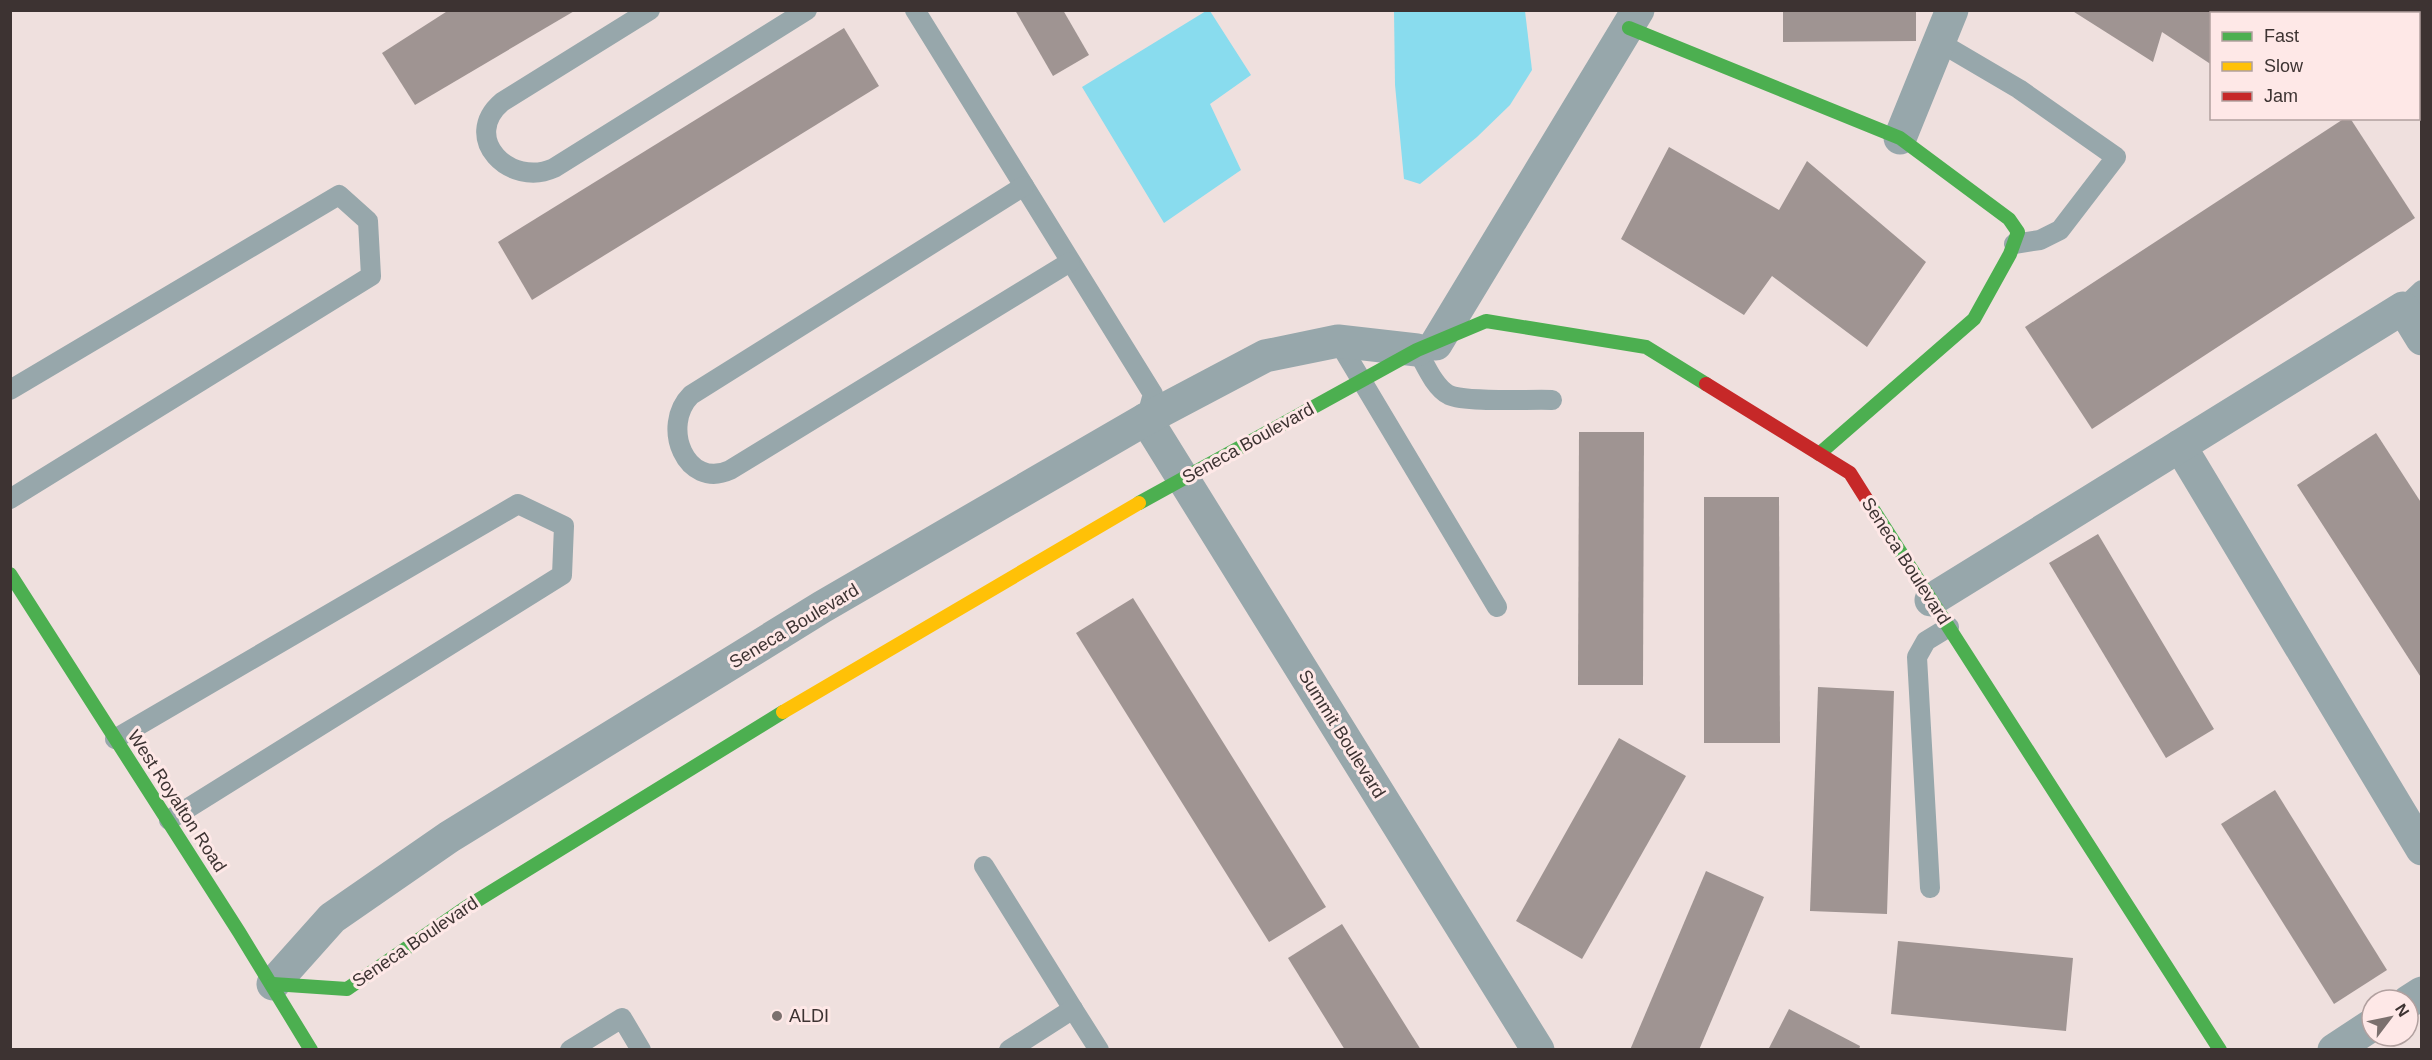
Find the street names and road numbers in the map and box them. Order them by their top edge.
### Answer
street label: Seneca Boulevard [1179,399,1317,487]
street label: Seneca Boulevard [1858,494,1954,628]
street label: Seneca Boulevard [726,580,862,672]
street label: Summit Boulevard [1295,666,1389,802]
street label: West Royalton Road [124,726,230,876]
street label: Seneca Boulevard [348,893,482,991]

